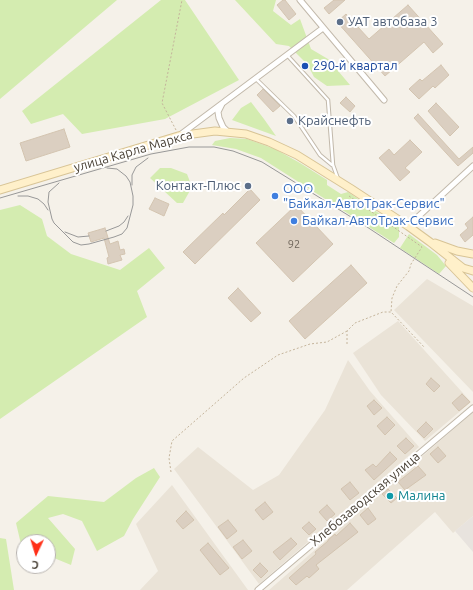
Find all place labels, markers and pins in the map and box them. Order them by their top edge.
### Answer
place label: УАТ автобаза 3 [348,14,437,30]
marker: УАТ автобаза 3 [335,17,345,27]
place label: 290-й квартал [313,58,398,74]
marker: 290-й квартал [300,61,310,71]
place label: Крайснефть [298,113,371,129]
marker: Крайснефть [285,116,295,126]
place label: Контакт-Плюс [156,178,240,194]
marker: Контакт-Плюс [243,181,253,191]
place label: ООО "Байкал-АвтоТрак-Сервис" [283,181,445,212]
marker: ООО "Байкал-АвтоТрак-Сервис" [270,191,280,201]
place label: Байкал-АвтоТрак-Сервис [302,213,453,229]
marker: Байкал-АвтоТрак-Сервис [289,216,299,226]
place label: Малина [398,488,446,504]
marker: Малина [385,491,395,501]

